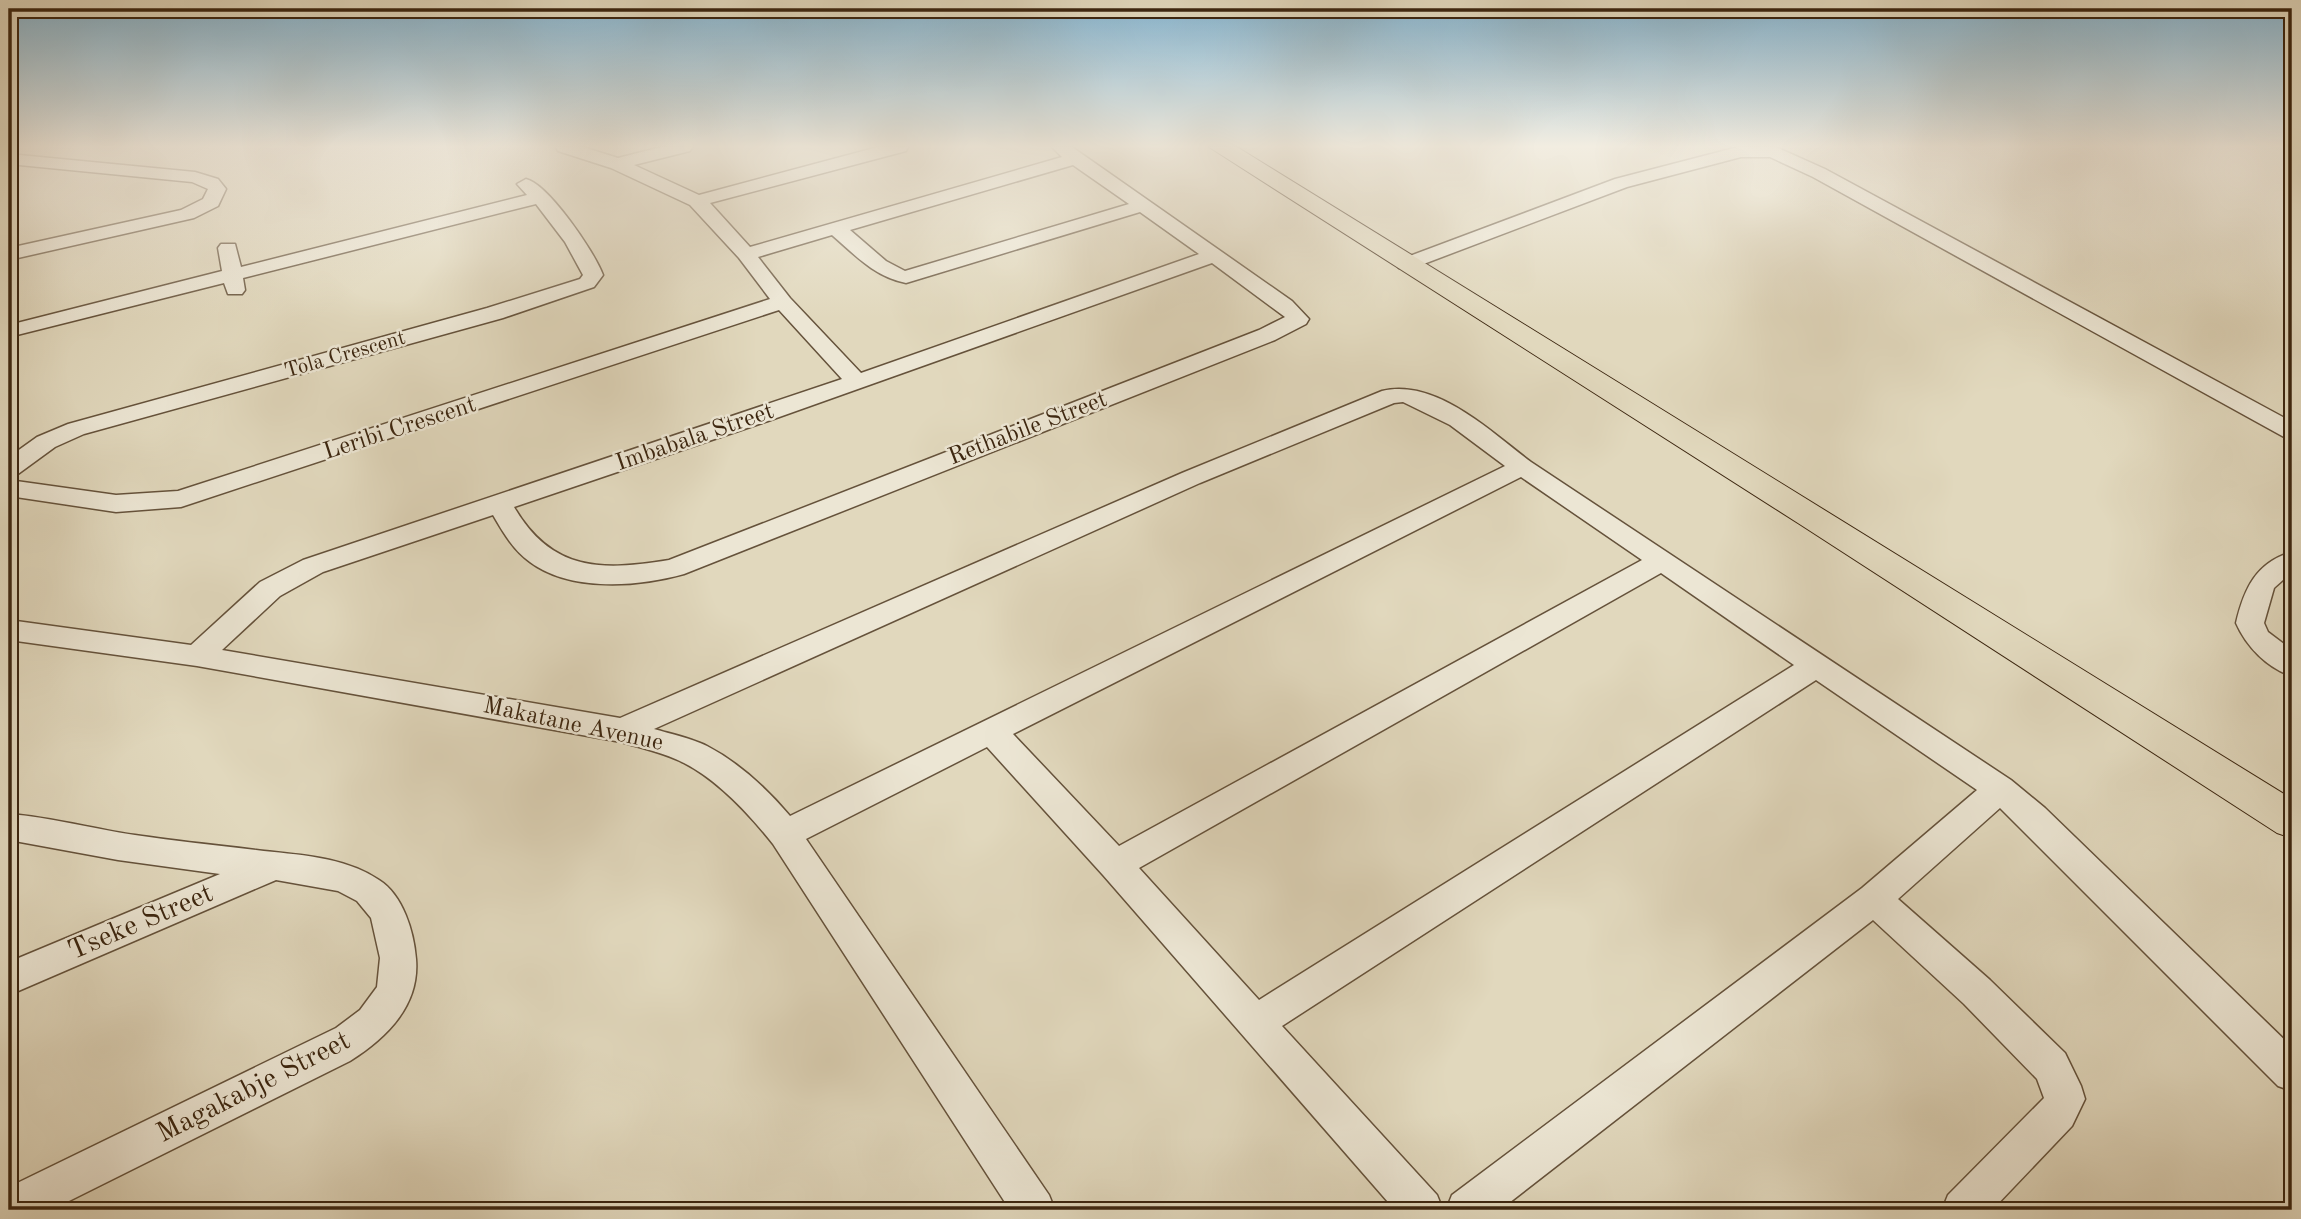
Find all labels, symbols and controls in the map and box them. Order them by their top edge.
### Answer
street label: Tola Crescent [282,328,408,382]
street label: Rethabile Street [945,388,1111,470]
street label: Leribi Crescent [321,393,479,465]
street label: Imbabala Street [613,400,777,476]
street label: Makatane Avenue [481,694,665,756]
street label: Tseke Street [64,880,218,966]
street label: Magakabje Street [153,1027,355,1149]

